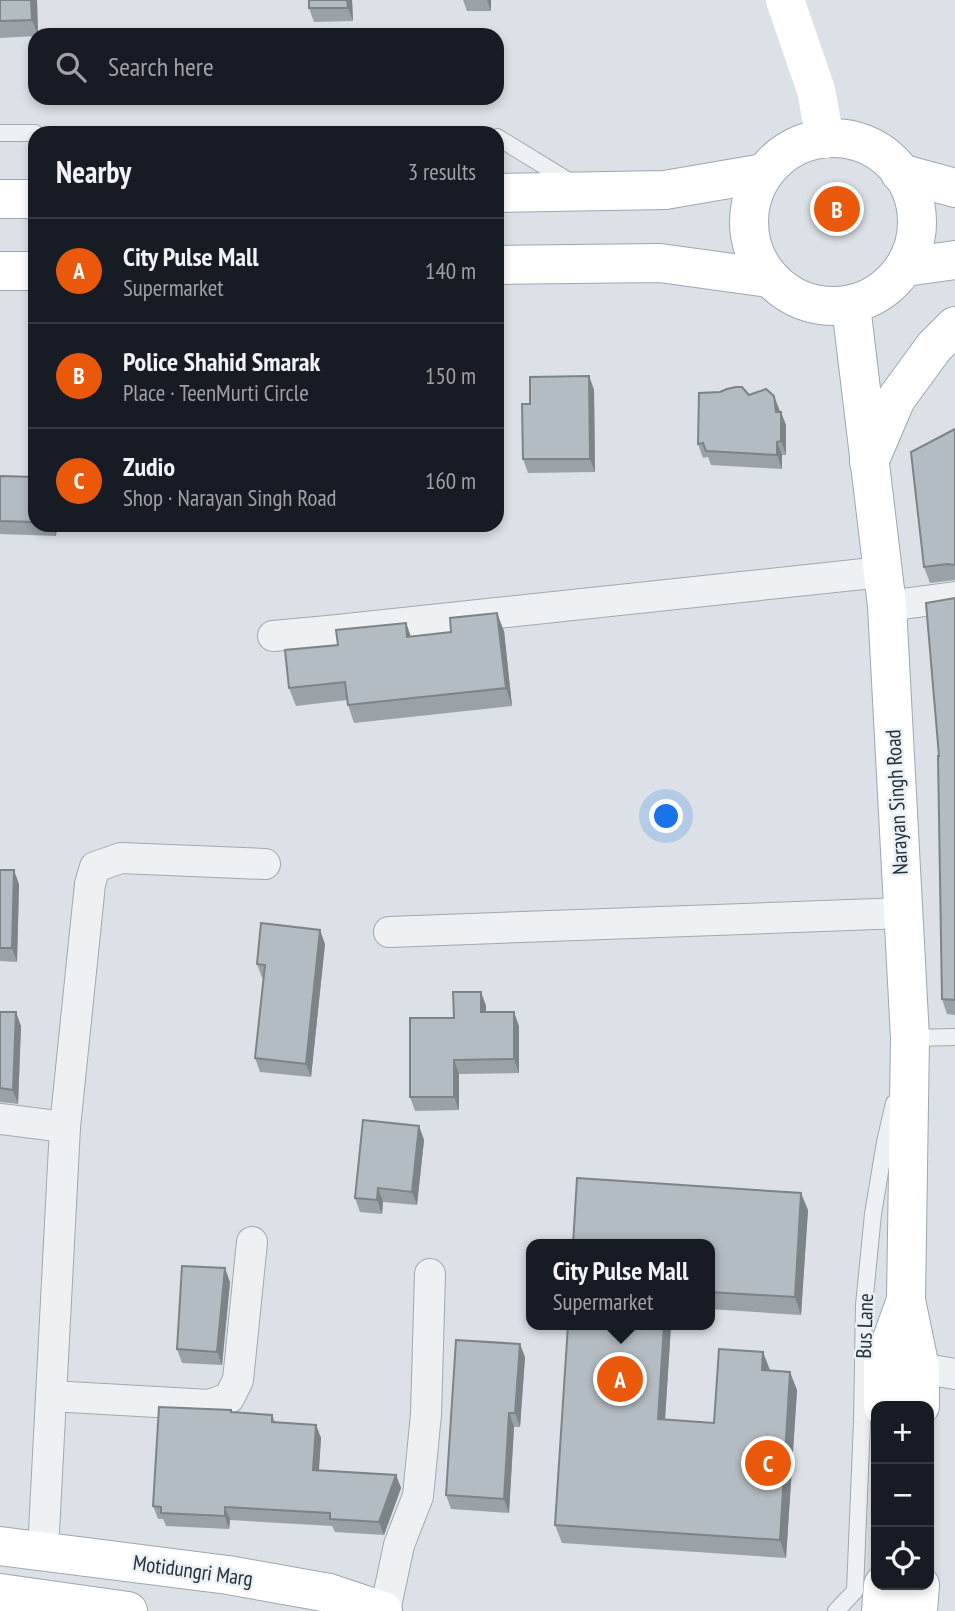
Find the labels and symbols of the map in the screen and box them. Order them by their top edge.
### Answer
pin: B [814,183,860,235]
street label: Narayan Singh Road [879,729,914,875]
your location [649,799,683,833]
street label: Bus Lane [850,1293,879,1359]
pin: A [597,1353,643,1405]
pin: C [745,1437,791,1489]
street label: Motidungri Marg [131,1549,255,1592]

